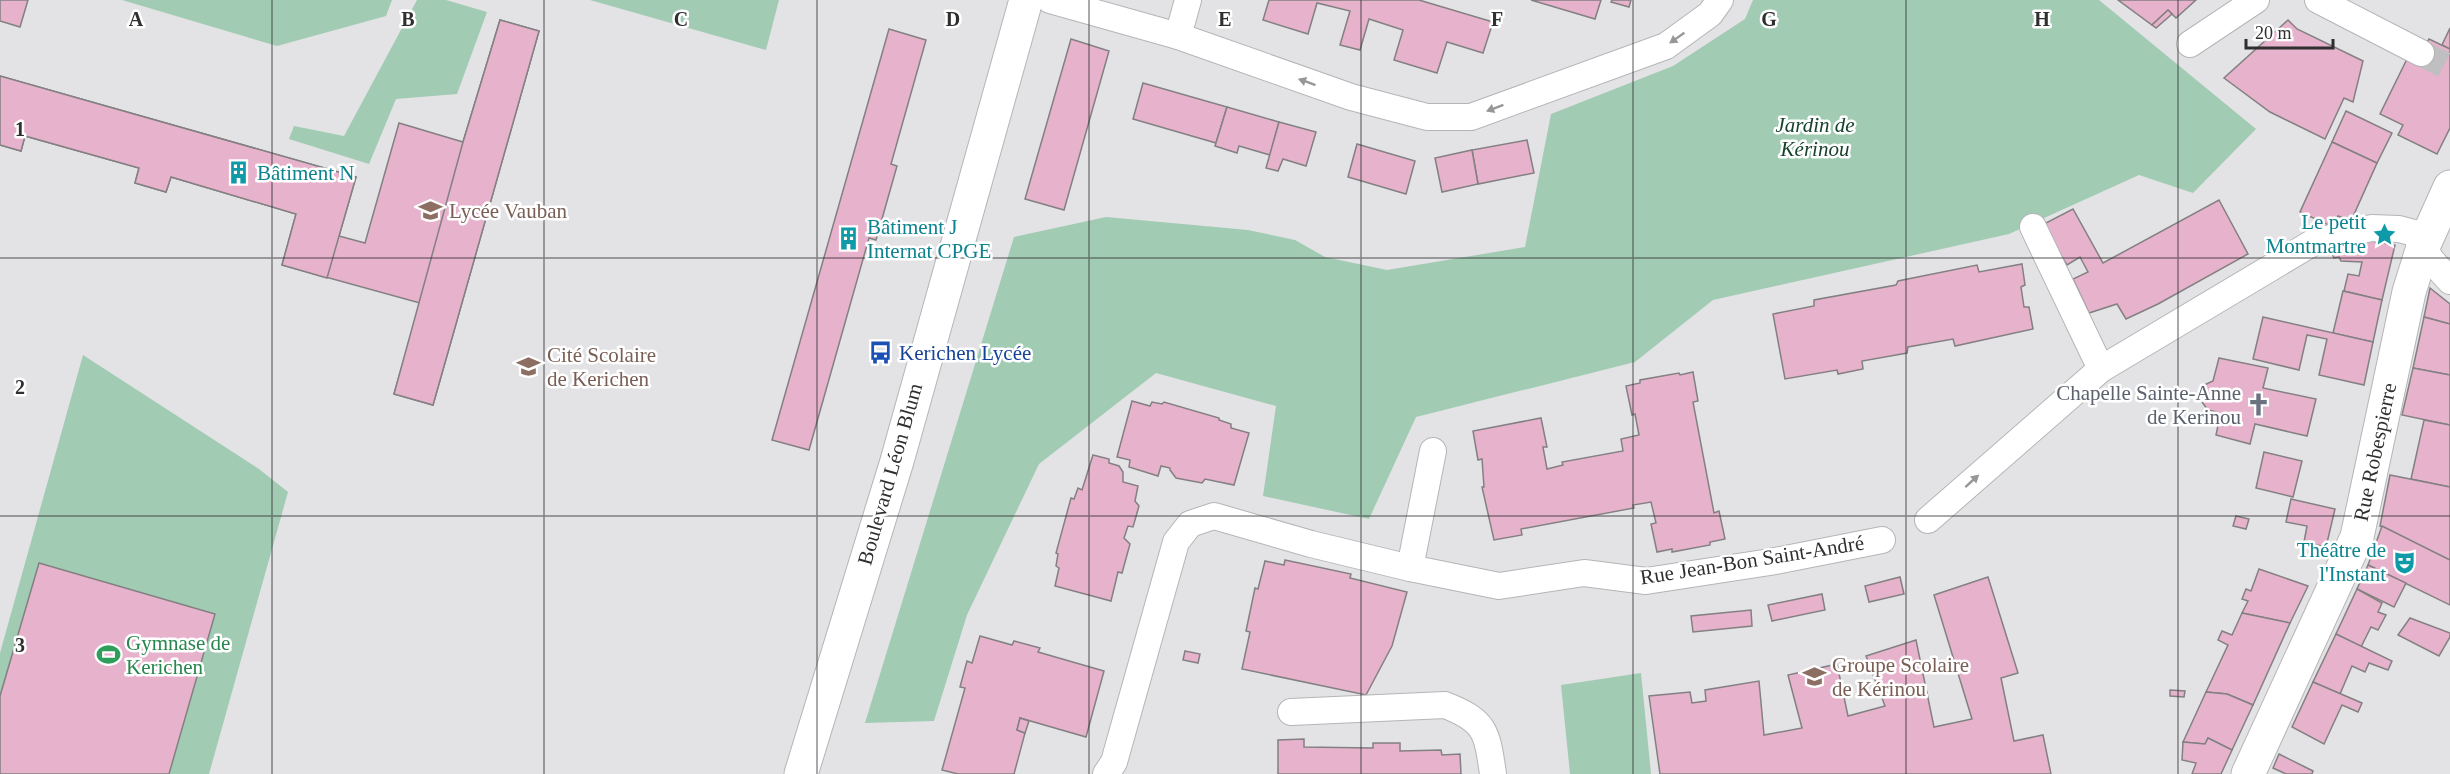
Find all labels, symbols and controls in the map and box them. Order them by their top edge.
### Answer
text: A [129,8,144,30]
text: B [401,8,415,30]
text: C [674,8,688,30]
text: D [946,8,960,30]
text: E [1218,8,1232,30]
text: F [1491,8,1503,30]
text: G [1761,8,1777,30]
text: H [2034,8,2050,30]
scale bar [2246,12,2333,50]
text: 20 m [2255,23,2292,43]
one-way arrow [1669,32,1685,44]
one-way arrow [1298,76,1316,86]
one-way arrow [1486,103,1504,113]
park label: Jardin de Kérinou [1775,113,1855,161]
text: 1 [15,118,25,140]
building icon: Bâtiment N [226,160,252,186]
place label: Bâtiment N [257,161,354,185]
school or university icon: Lycée Vauban [418,198,444,224]
place label: Lycée Vauban [449,199,567,223]
place label: Le petit Montmartre [2266,210,2366,258]
place label: Bâtiment J Internat CPGE [867,215,991,263]
place icon: Le petit Montmartre [2371,221,2397,247]
building icon: Bâtiment J Internat CPGE [836,226,862,252]
bus stop icon: Kerichen Lycée [868,340,894,366]
place label: Kerichen Lycée [899,341,1031,365]
place label: Cité Scolaire de Kerichen [547,343,656,391]
school or university icon: Cité Scolaire de Kerichen [516,354,542,380]
text: 2 [15,376,25,398]
street label: Boulevard Léon Blum [853,380,927,568]
place label: Chapelle Sainte-Anne de Kerinou [2056,381,2241,429]
street label: Rue Robespierre [2349,381,2401,523]
church icon: Chapelle Sainte-Anne de Kerinou [2246,392,2272,418]
one-way arrow [1964,475,1979,488]
street label: Rue Jean-Bon Saint-André [1638,530,1866,590]
place label: Théâtre de l'Instant [2297,538,2386,586]
theatre icon: Théâtre de l'Instant [2391,549,2417,575]
place label: Gymnase de Kerichen [126,631,230,679]
text: 3 [15,634,25,656]
sports icon: Gymnase de Kerichen [95,642,121,668]
place label: Groupe Scolaire de Kérinou [1832,653,1969,701]
school or university icon: Groupe Scolaire de Kérinou [1801,664,1827,690]

